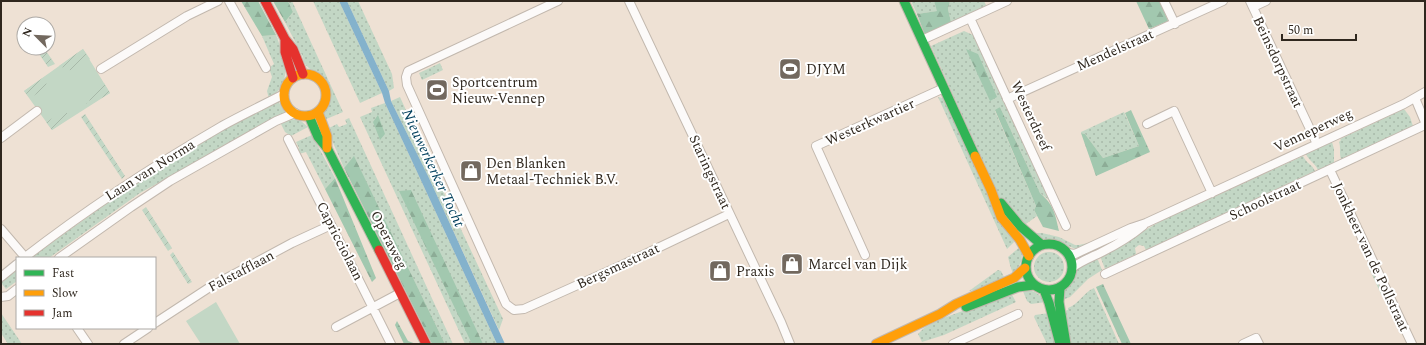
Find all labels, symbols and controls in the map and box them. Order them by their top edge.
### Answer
street label: Beinsdorpstraat [1248,13,1308,111]
north arrow [16,16,56,56]
scale bar [1282,16,1356,42]
text: 50 m [1288,21,1313,40]
street label: Mendelstraat [1073,24,1157,76]
text: N [18,25,37,40]
sports icon: DJYM [777,56,803,82]
place label: DJYM [806,59,846,80]
place label: Sportcentrum Nieuw-Vennep [452,72,545,109]
sports icon: Sportcentrum Nieuw-Vennep [424,77,450,103]
street label: Westerdreef [1006,78,1057,156]
street label: Westerkwartier [822,93,918,151]
street label: Venneperweg [1270,103,1356,157]
water label: Nieuwerkerker Tocht [396,105,471,231]
street label: Staringstraat [684,131,736,213]
street label: Laan van Norma [101,134,199,206]
place label: Den Blanken Metaal-Techniek B.V. [486,153,618,190]
shop icon: Den Blanken Metaal-Techniek B.V. [458,158,484,184]
street label: Schoolstraat [1226,174,1304,226]
street label: Jonkheer van de Pollstraat [1327,179,1415,335]
street label: Capricciolaan [311,198,369,284]
street label: Operaweg [365,207,413,273]
street label: Bergsmastraat [573,238,663,294]
street label: Falstafflaan [204,245,278,297]
shop icon: Marcel van Dijk [779,251,805,277]
place label: Marcel van Dijk [808,254,908,275]
legend [16,257,156,329]
shop icon: Praxis [707,258,733,284]
place label: Praxis [736,261,775,282]
text: Fast [52,264,74,283]
text: Slow [52,284,78,303]
text: Jam [52,304,73,323]

